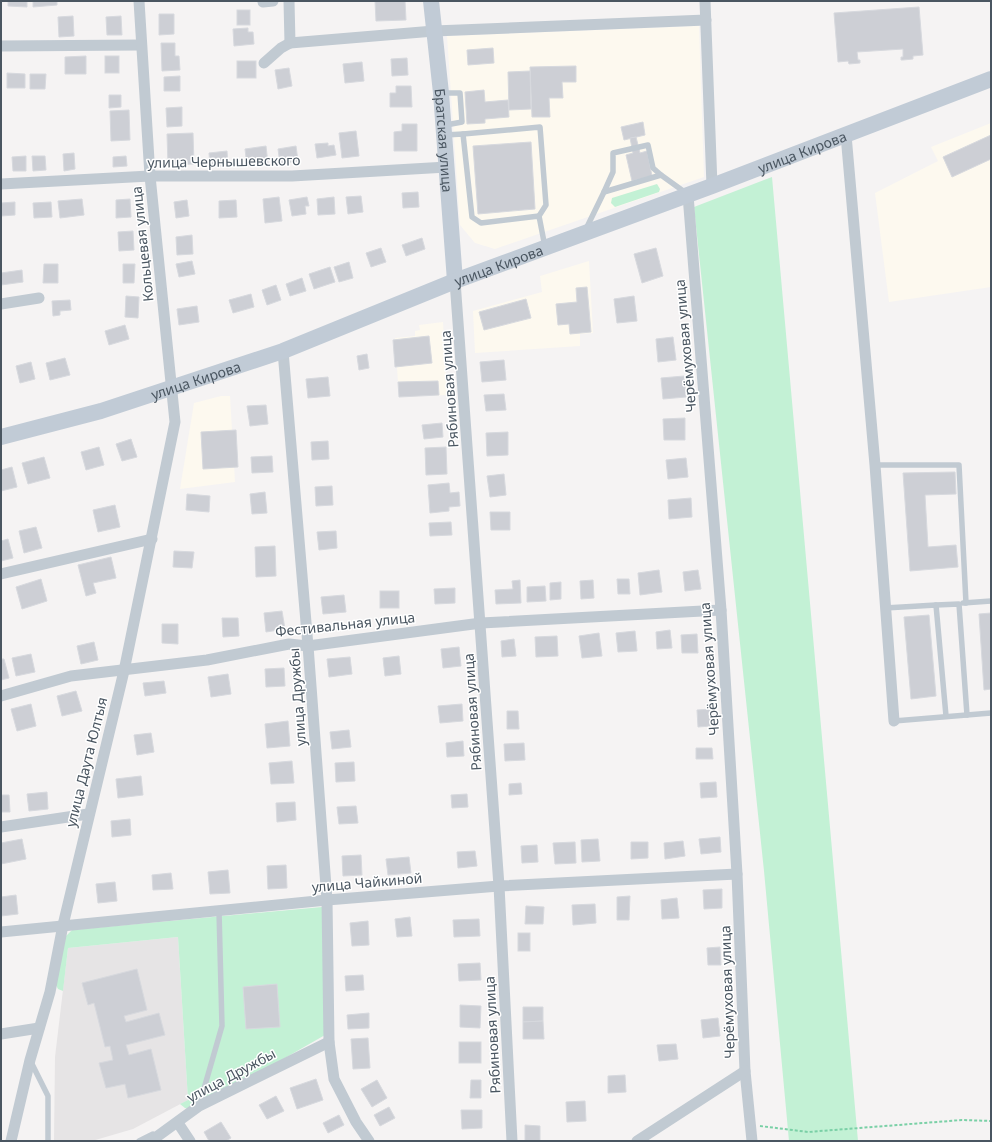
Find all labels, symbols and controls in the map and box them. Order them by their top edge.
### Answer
street label: Братская улица [431,87,458,193]
street label: улица Кирова [755,126,849,177]
street label: улица Чернышевского [147,150,301,172]
street label: Кольцевая улица [126,185,158,303]
street label: улица Кирова [451,240,546,290]
street label: Черёмуховая улица [670,279,700,413]
street label: Рябиновая улица [435,330,463,448]
street label: улица Кирова [148,356,243,403]
street label: Черёмуховая улица [695,602,723,736]
street label: Фестивальная улица [274,607,416,641]
street label: улица Дружбы [284,647,310,747]
street label: Рябиновая улица [458,653,486,771]
street label: улица Даута Юлтыя [61,695,111,829]
street label: улица Чайкиной [311,868,423,896]
street label: Черёмуховая улица [715,925,739,1059]
street label: Рябиновая улица [479,976,505,1094]
street label: улица Дружбы [183,1044,279,1106]

